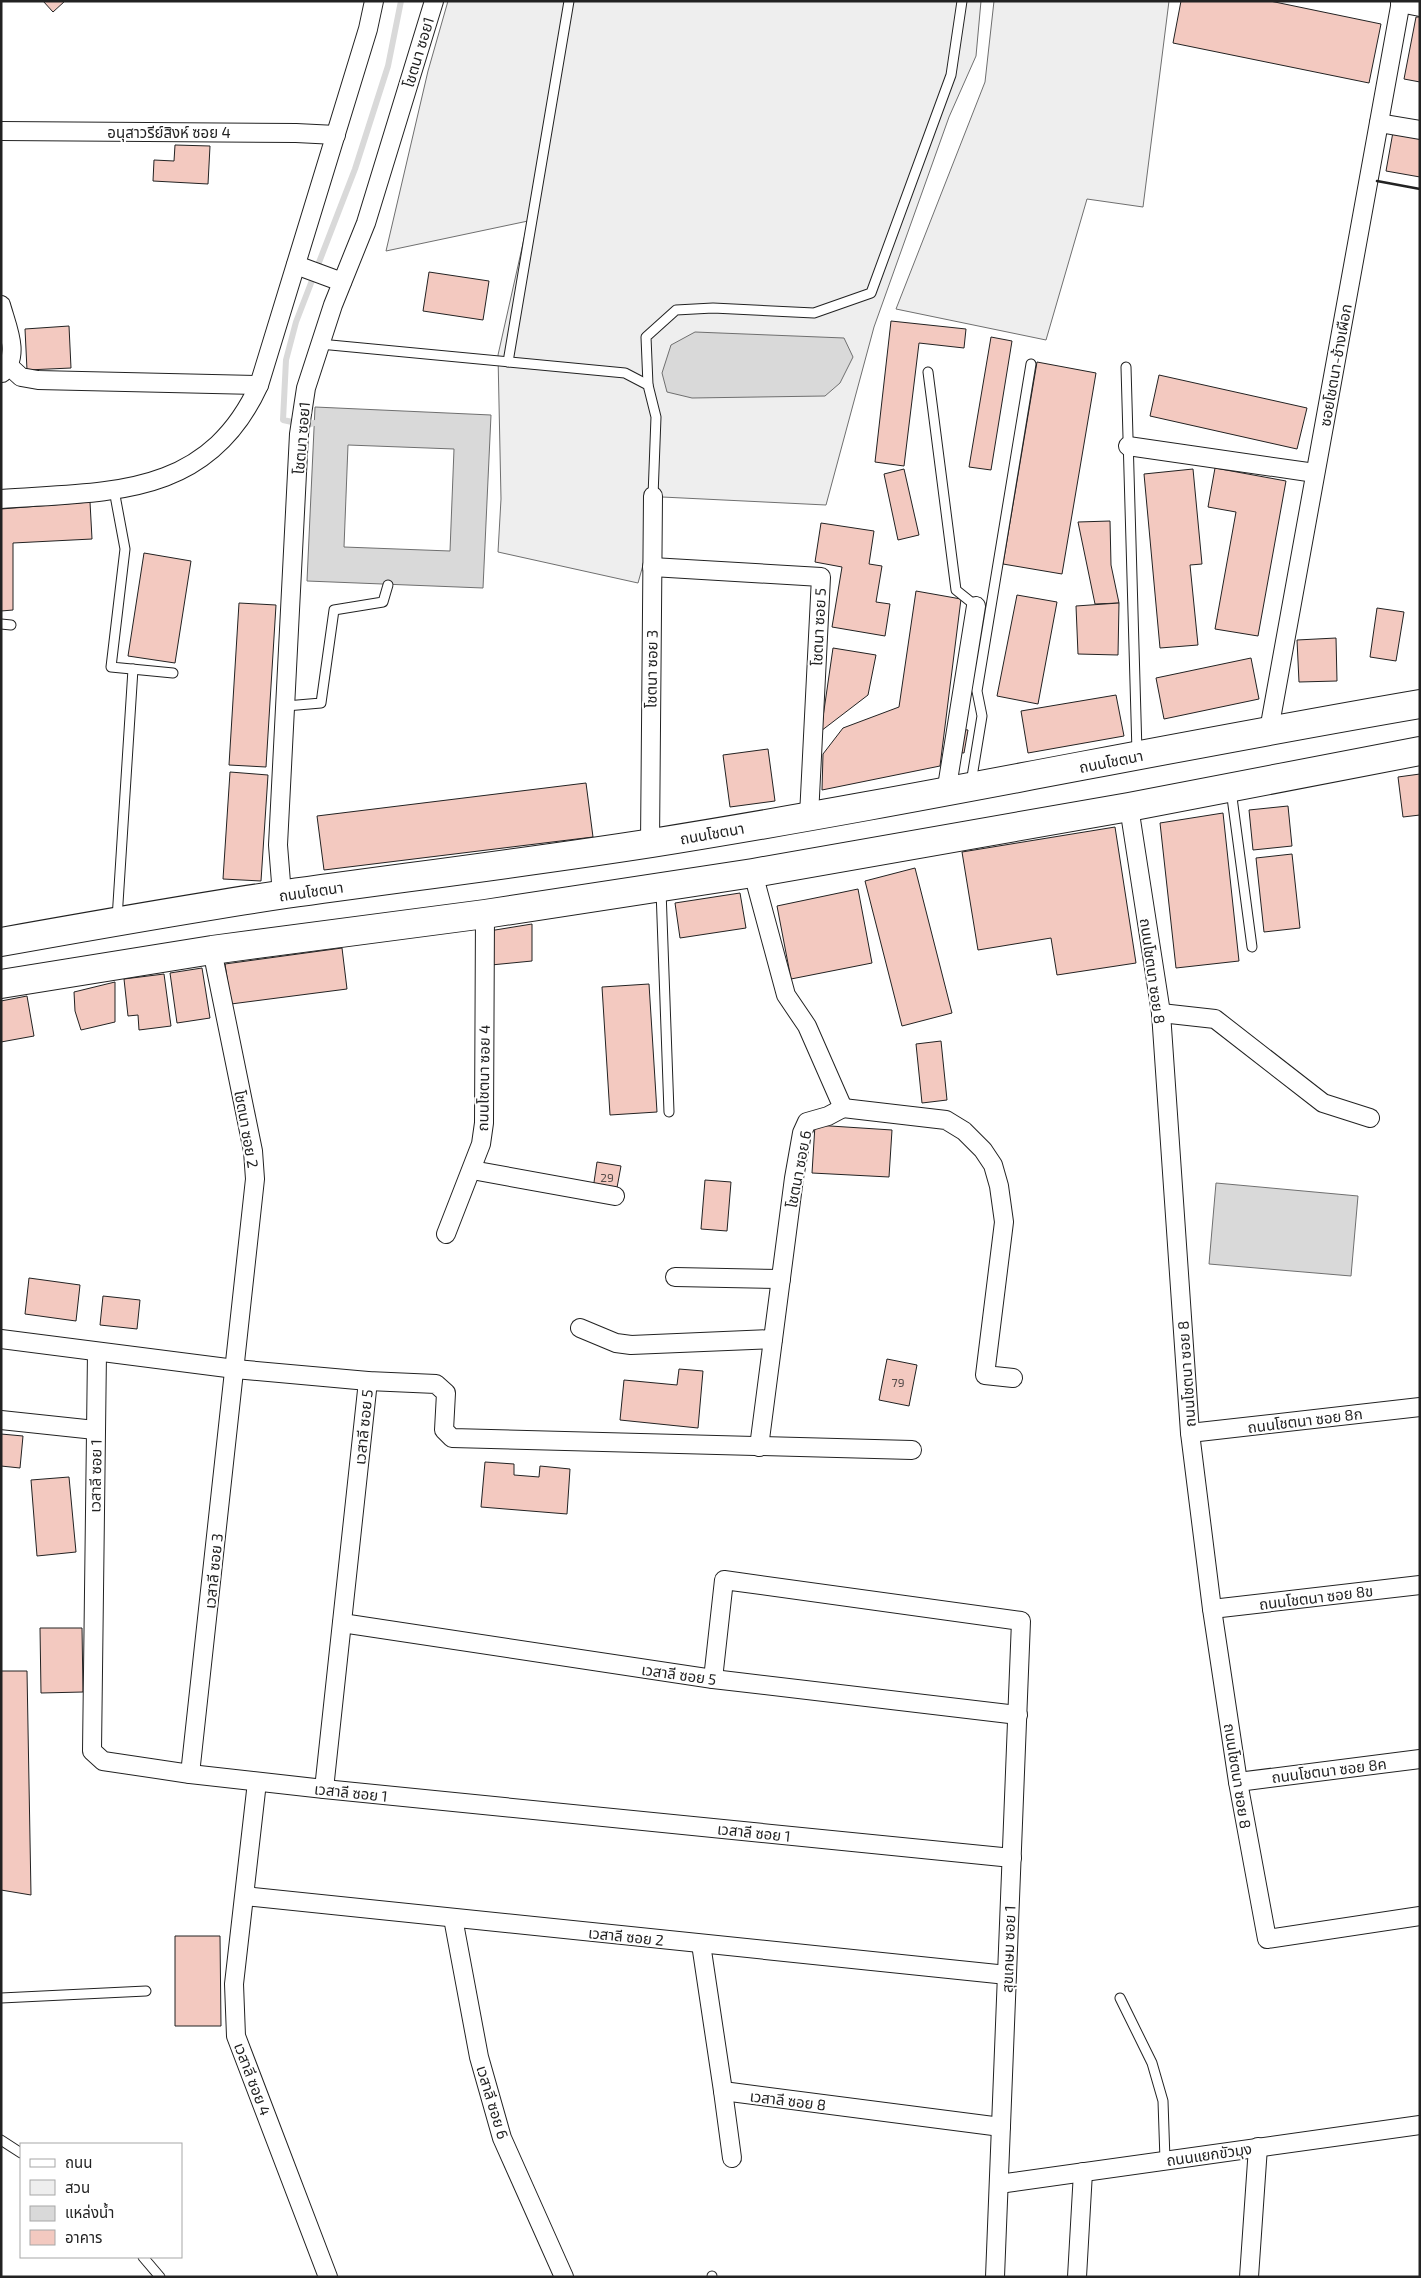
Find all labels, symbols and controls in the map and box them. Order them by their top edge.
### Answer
street label: โชตนา ซอย1 [399,15,437,89]
street label: อนุสาวรีย์สิงห์ ซอย 4 [107,123,231,142]
street label: ซอยโชตนา-ช้างเผือก [1315,302,1355,428]
street label: โชตนา ซอย1 [289,401,313,475]
street label: โชตนา ซอย 5 [807,588,829,666]
street label: โชตนา ซอย 3 [641,630,661,708]
street label: ถนนโชตนา [1077,746,1145,776]
street label: ถนนโชตนา [678,818,746,848]
street label: ถนนโชตนา [278,878,344,904]
street label: ถนนโชตนา ซอย 8 [1137,917,1169,1025]
street label: ถนนโชตนา ซอย 4 [473,1024,493,1132]
street label: โชตนา ซอย 2 [231,1089,263,1169]
street label: โชตนา ซอย 6 [782,1129,814,1209]
house number: 29 [600,1170,614,1184]
street label: ถนนโชตนา ซอย 8 [1173,1320,1199,1428]
house number: 79 [891,1375,905,1389]
street label: เวสาลี ซอย 5 [350,1389,376,1465]
street label: ถนนโชตนา ซอย 8ก [1247,1404,1363,1436]
street label: เวสาลี ซอย 1 [85,1439,105,1513]
street label: เวสาลี ซอย 3 [200,1532,226,1610]
street label: ถนนโชตนา ซอย 8ข [1258,1581,1374,1613]
street label: เวสาลี ซอย 5 [640,1660,718,1688]
street label: ถนนโชตนา ซอย 8 [1221,1722,1255,1830]
street label: ถนนโชตนา ซอย 8ค [1270,1754,1388,1786]
street label: เวสาลี ซอย 1 [314,1779,388,1805]
street label: เวสาลี ซอย 1 [717,1819,791,1845]
street label: สุขเกษม ซอย 1 [997,1905,1020,1993]
street label: เวสาลี ซอย 2 [587,1923,665,1949]
street label: เวสาลี ซอย 4 [231,2040,275,2118]
street label: เวสาลี ซอย 6 [473,2063,513,2141]
street label: เวสาลี ซอย 8 [749,2086,827,2114]
street label: ถนนแยกขัวมุง [1165,2139,1253,2170]
legend [20,2143,182,2258]
text: ถนน [65,2153,92,2171]
text: สวน [65,2178,90,2196]
text: แหล่งน้ำ [65,2202,114,2221]
text: อาคาร [65,2228,102,2246]

